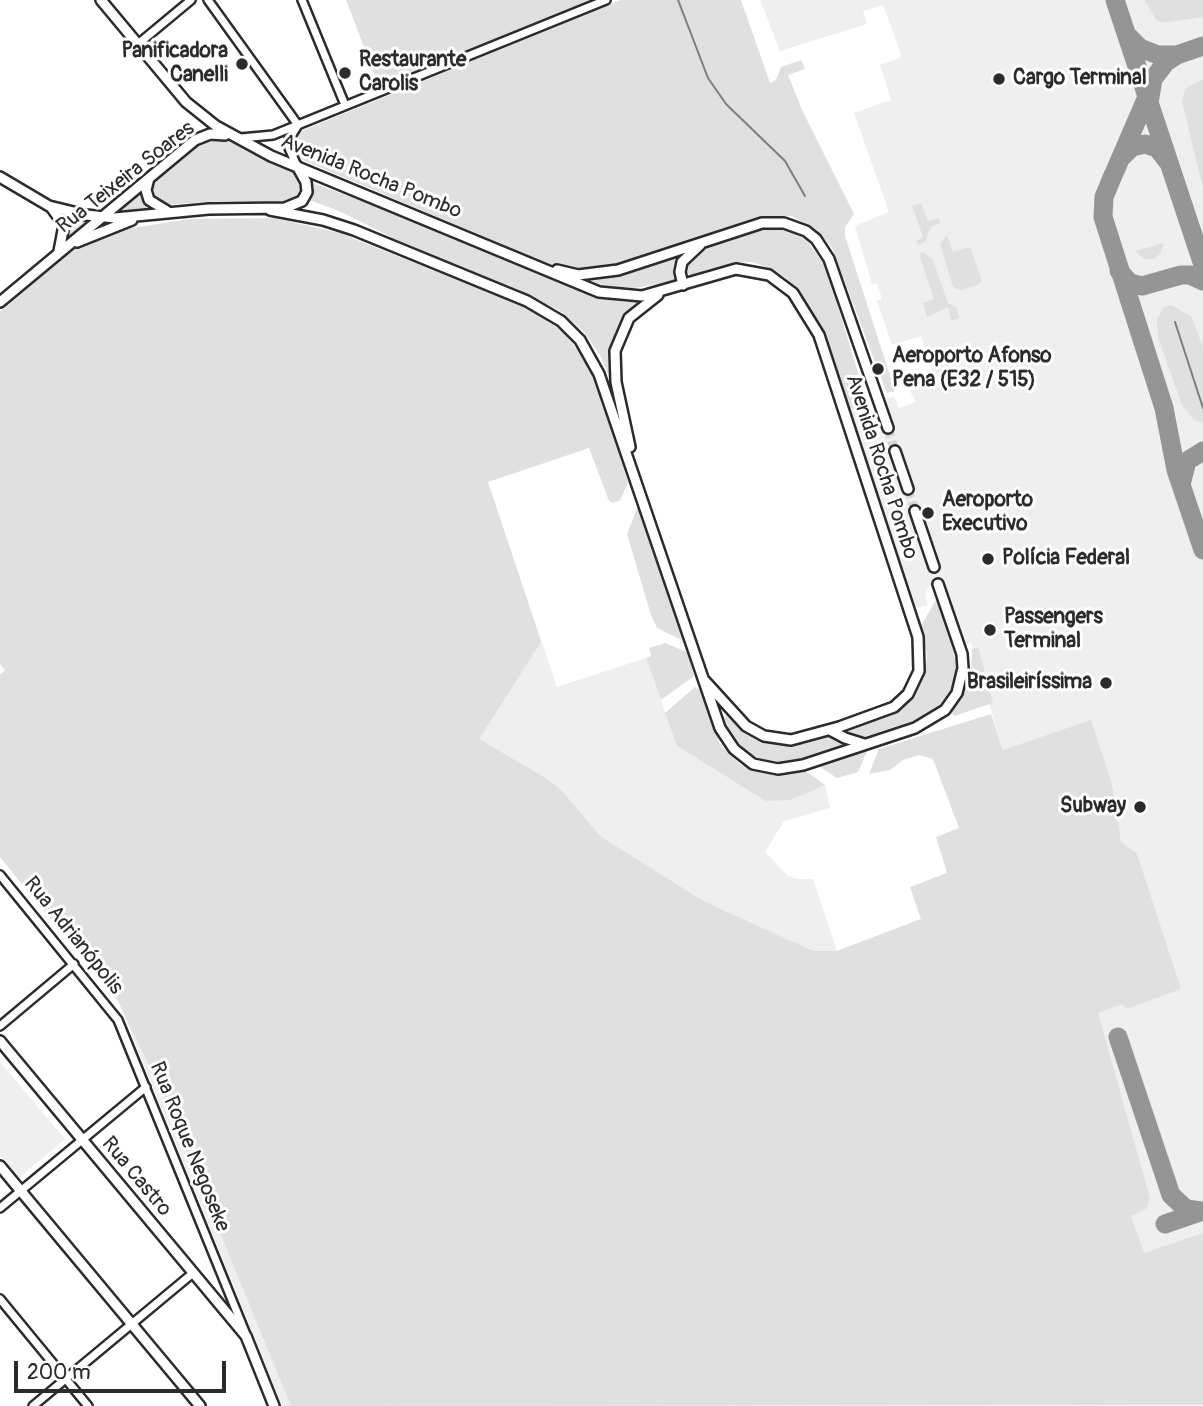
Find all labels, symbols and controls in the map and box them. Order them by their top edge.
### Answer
place label: Panificadora Canelli [121,39,228,89]
place label: Restaurante Carolis [359,48,466,98]
marker: Panificadora Canelli [234,56,250,72]
marker: Restaurante Carolis [337,65,353,81]
place label: Cargo Terminal [1013,66,1147,92]
marker: Cargo Terminal [991,71,1007,87]
street label: Rua Teixeira Soares [52,116,200,240]
street label: Avenida Rocha Pombo [277,129,465,225]
place label: Aeroporto Afonso Pena (E32 / 515) [892,344,1052,394]
marker: Aeroporto Afonso Pena (E32 / 515) [870,361,886,377]
street label: Avenida Rocha Pombo [839,371,923,563]
place label: Aeroporto Executivo [942,488,1033,538]
marker: Aeroporto Executivo [920,505,936,521]
place label: Polícia Federal [1002,546,1130,572]
marker: Polícia Federal [980,551,996,567]
place label: Passengers Terminal [1004,605,1103,655]
marker: Passengers Terminal [982,622,998,638]
place label: Brasileiríssima [967,670,1092,696]
marker: Brasileiríssima [1098,675,1114,691]
place label: Subway [1060,794,1126,820]
marker: Subway [1132,799,1148,815]
street label: Rua Adrianópolis [18,872,128,1000]
street label: Rua Roque Negoseke [143,1058,235,1236]
street label: Rua Castro [96,1132,176,1222]
scale bar [18,1346,229,1390]
text: 200 m [27,1359,91,1386]

